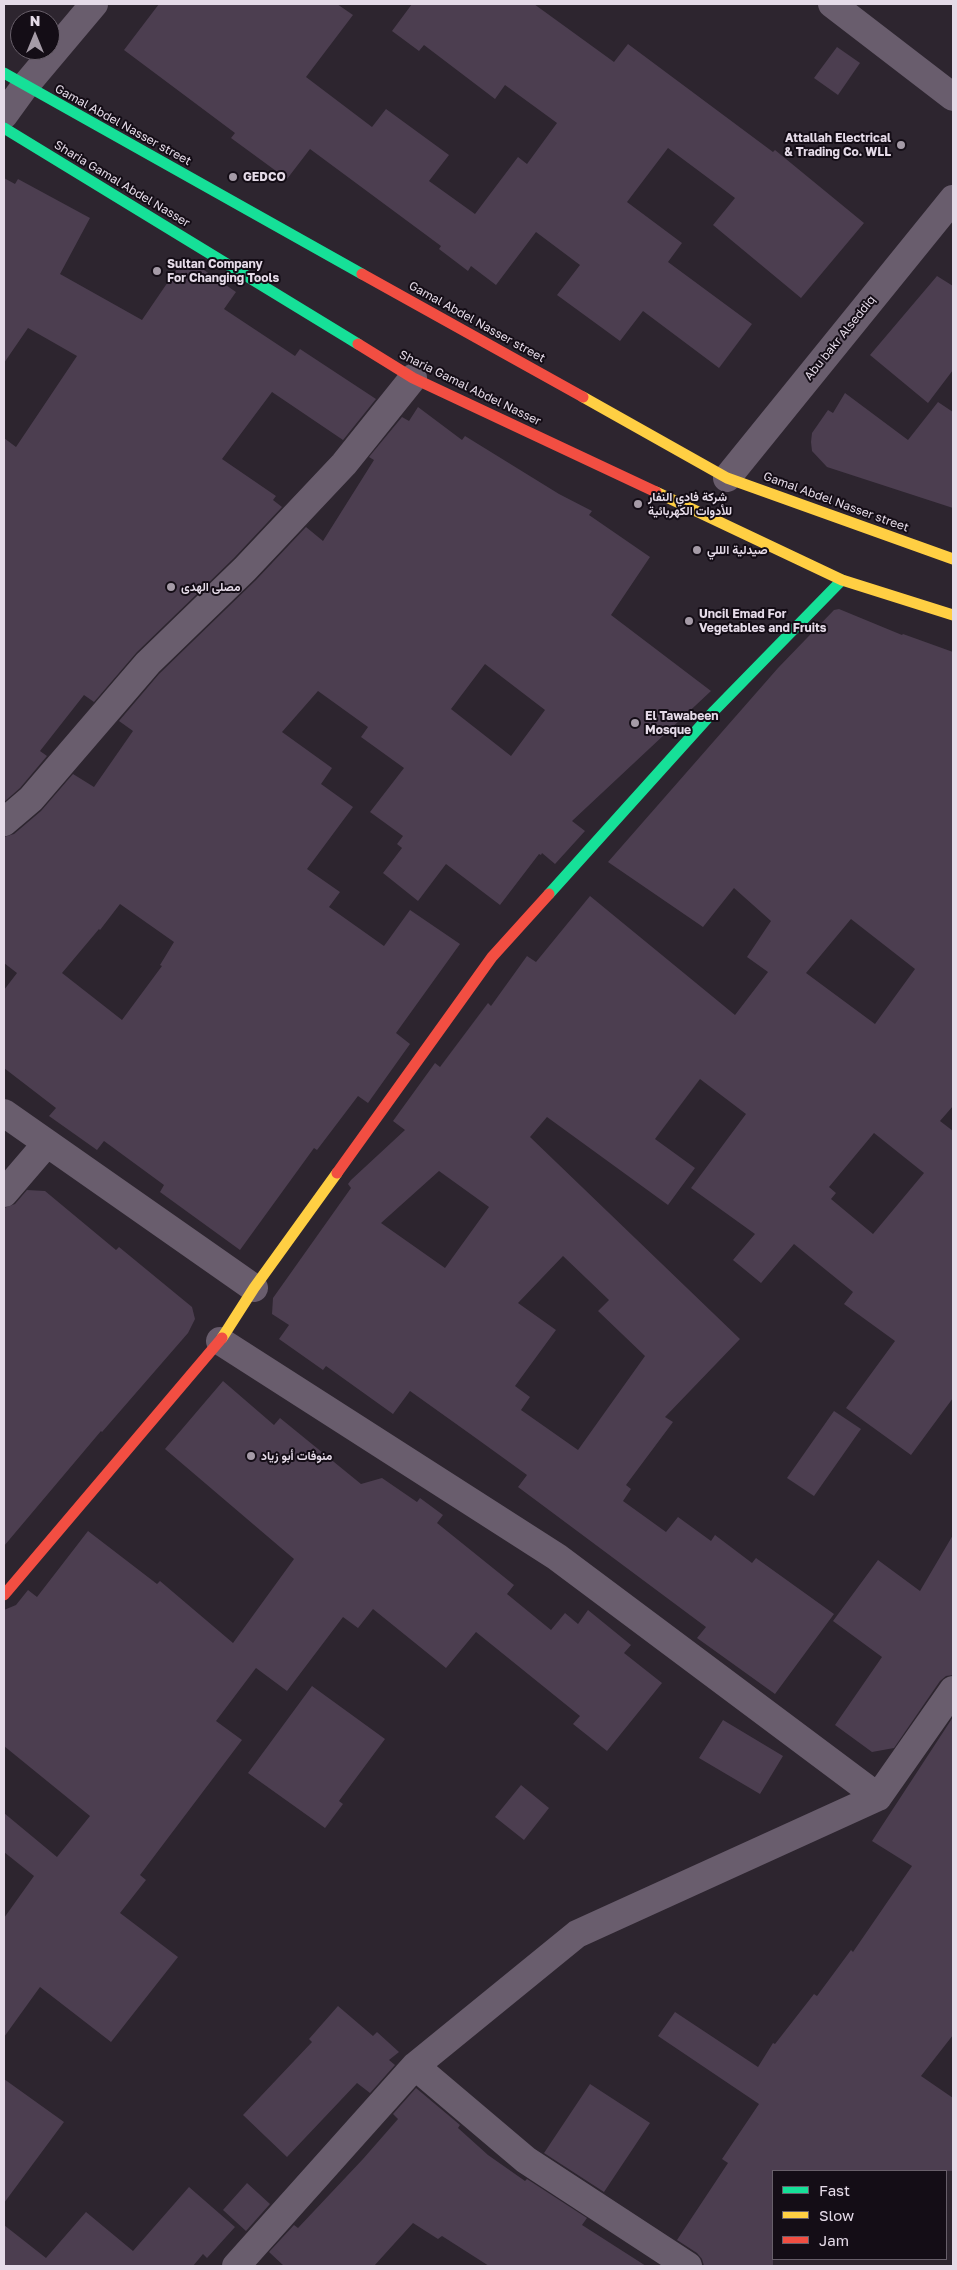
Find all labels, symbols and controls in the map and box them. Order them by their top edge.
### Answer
north arrow [10,10,60,60]
text: N [30,12,40,29]
street label: Gamal Abdel Nasser street [52,81,194,169]
place label: Attallah Electrical & Trading Co. WLL [784,131,891,159]
street label: Sharia Gamal Abdel Nasser [51,138,193,230]
marker: Attallah Electrical & Trading Co. WLL [895,139,907,151]
place label: GEDCO [243,170,286,184]
marker: GEDCO [227,171,239,183]
place label: Sultan Company For Changing Tools [167,257,279,285]
marker: Sultan Company For Changing Tools [151,265,163,277]
street label: Gamal Abdel Nasser street [406,278,548,366]
street label: Abu bakr Alseddiq [801,293,879,383]
street label: Sharia Gamal Abdel Nasser [397,347,543,429]
street label: Gamal Abdel Nasser street [761,469,911,535]
place label: شركة فادي النفار للأدوات الكهربائية [648,490,732,518]
marker: شركة فادي النفار للأدوات الكهربائية [632,498,644,510]
place label: صيدلية الللي [707,543,768,557]
marker: صيدلية الللي [691,544,703,556]
place label: مصلى الهدى [181,580,240,594]
marker: مصلى الهدى [165,581,177,593]
place label: Uncil Emad For Vegetables and Fruits [699,607,827,635]
marker: Uncil Emad For Vegetables and Fruits [683,615,695,627]
place label: El Tawabeen Mosque [645,709,719,737]
marker: El Tawabeen Mosque [629,717,641,729]
place label: منوفات أبو زياد [261,1449,332,1463]
marker: منوفات أبو زياد [245,1450,257,1462]
legend [772,2170,947,2260]
text: Fast [819,2181,850,2199]
text: Slow [819,2206,854,2224]
text: Jam [819,2231,849,2249]

